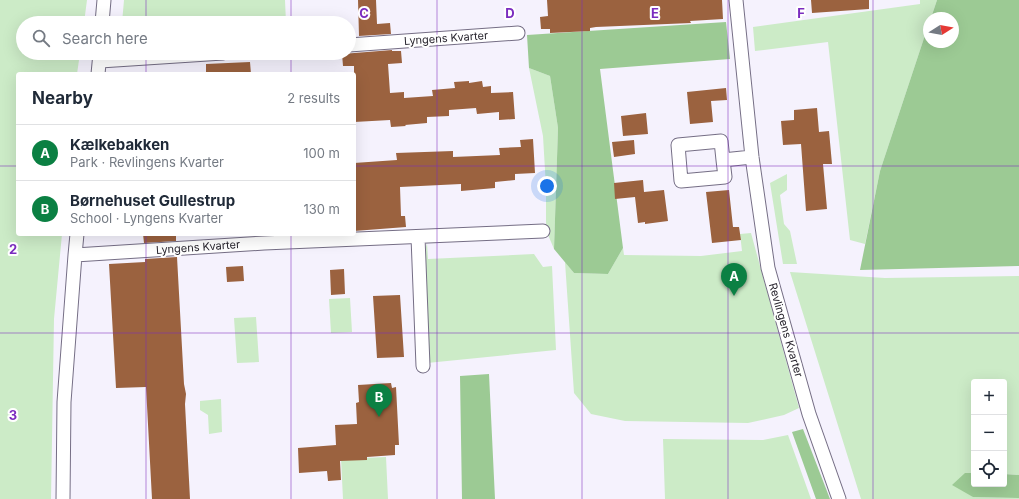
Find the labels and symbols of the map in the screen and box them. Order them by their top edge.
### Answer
text: C [359,5,369,21]
text: D [505,5,515,21]
text: E [651,5,659,21]
text: F [797,5,805,21]
north arrow [923,12,959,48]
street label: Lyngens Kvarter [403,28,489,48]
your location [537,176,557,196]
street label: Lyngens Kvarter [155,237,241,257]
text: 2 [9,241,17,257]
pin: A [721,263,747,296]
street label: Revlingens Kvarter [766,281,806,379]
pin: B [366,384,392,417]
text: 3 [9,407,17,423]

